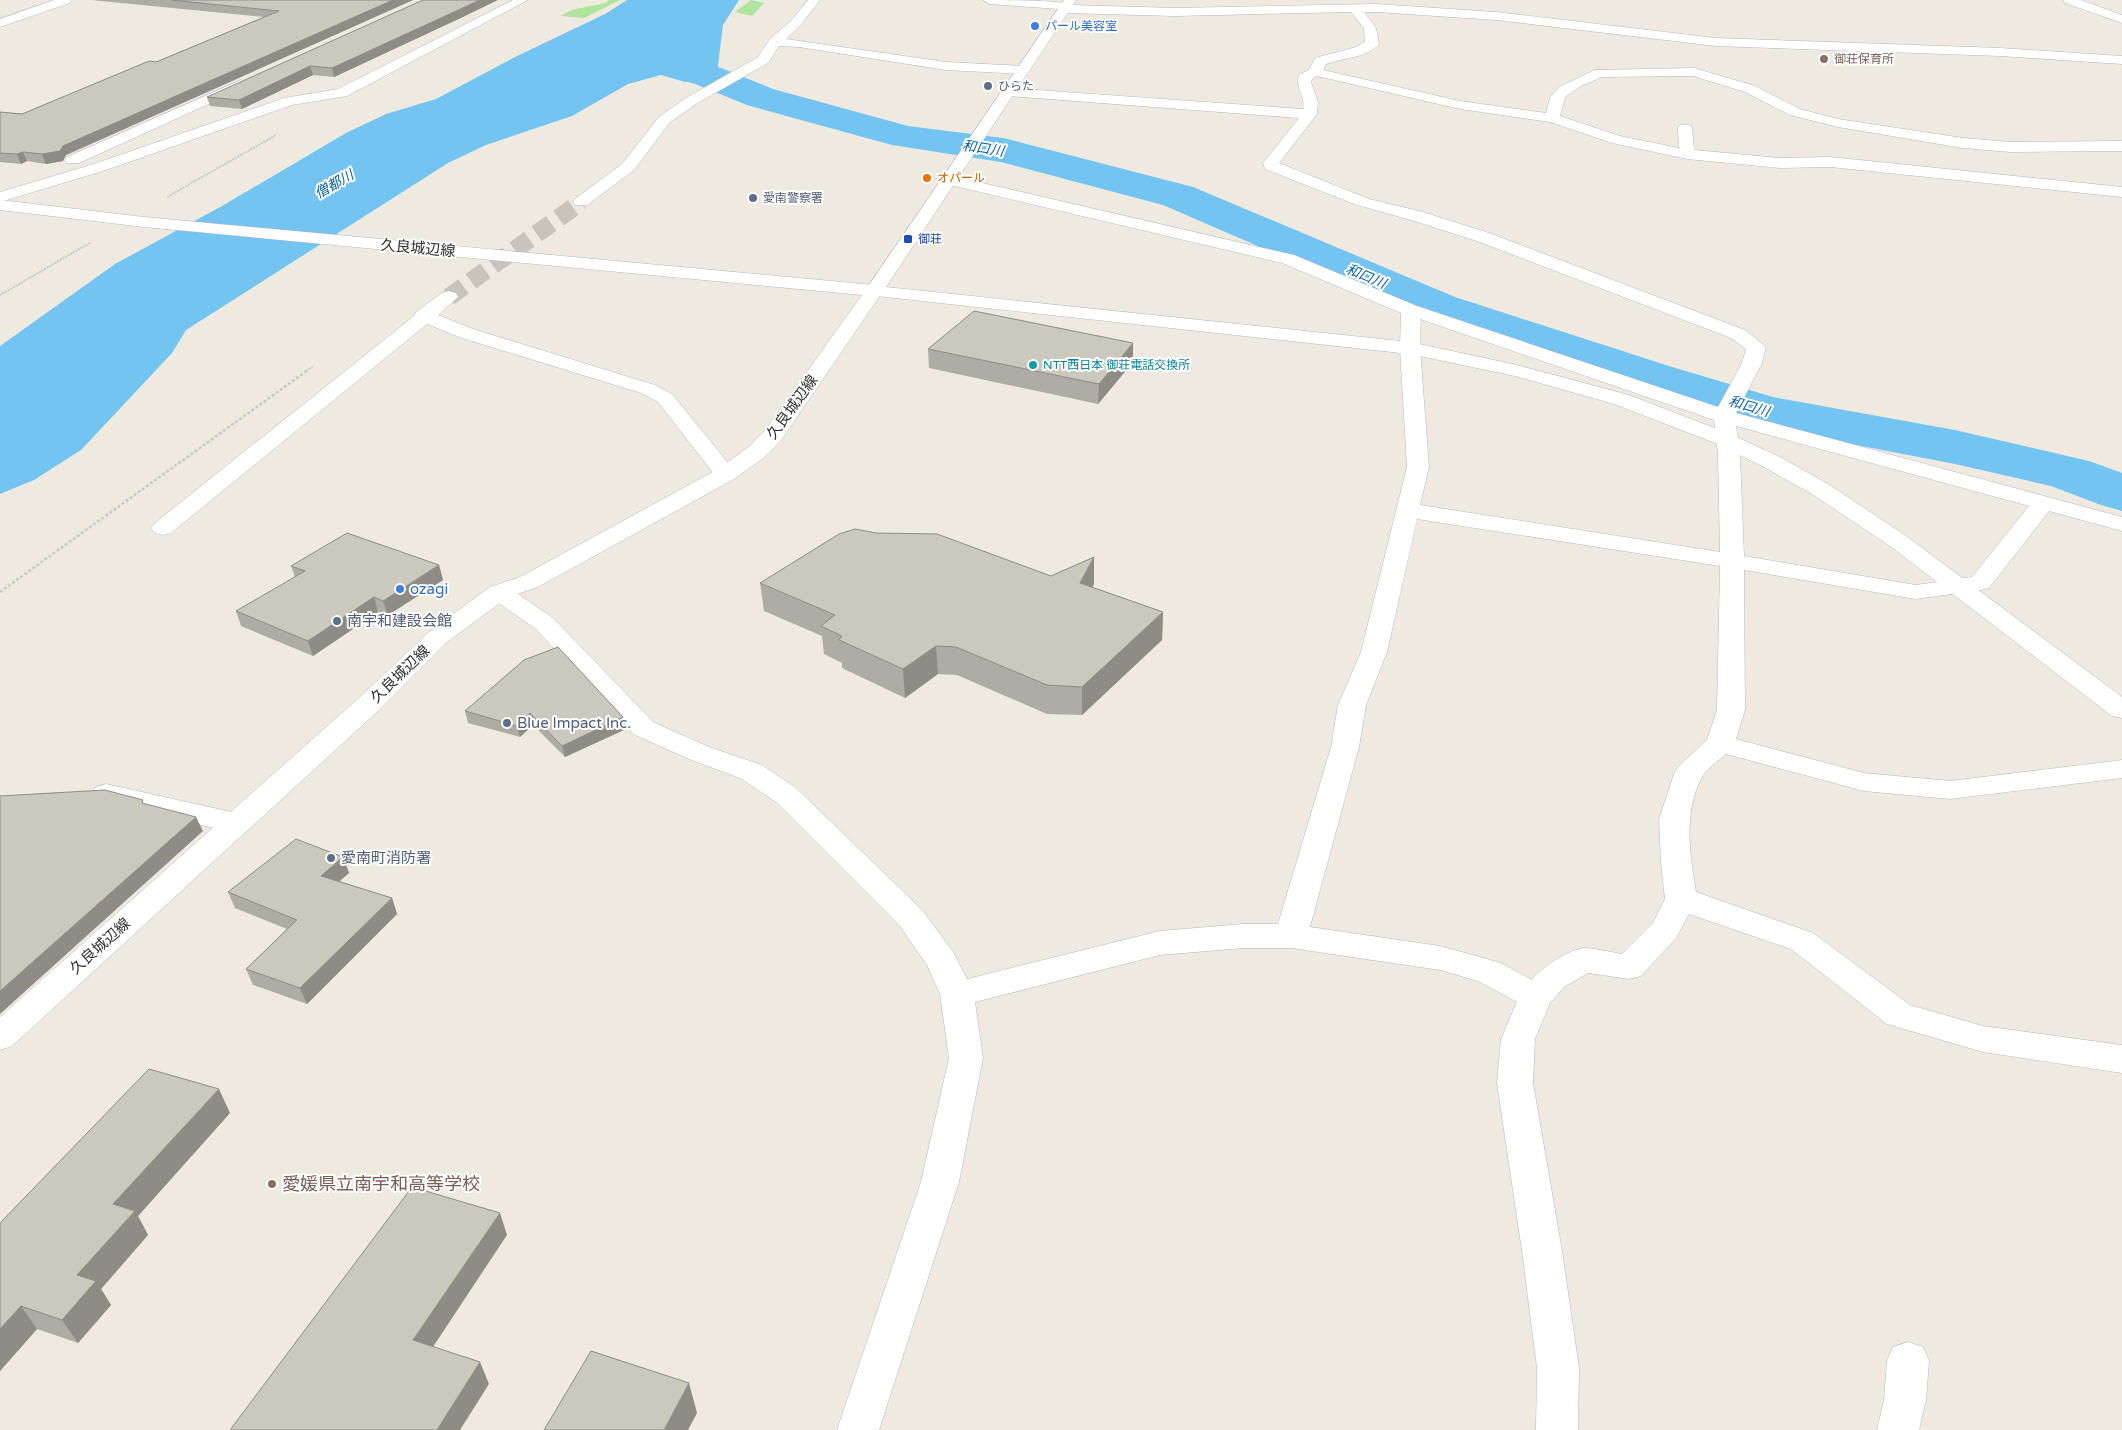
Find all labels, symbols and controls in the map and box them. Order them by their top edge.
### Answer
place label: パール美容室 [1045,19,1117,33]
marker: パール美容室 [1029,20,1041,32]
place label: 御荘保育所 [1834,52,1894,66]
marker: 御荘保育所 [1818,53,1830,65]
place label: ひらた [998,79,1034,93]
marker: ひらた [982,80,994,92]
water label: 和口川 [961,137,1007,160]
water label: 僧都川 [312,166,358,202]
place label: オパール [937,171,985,185]
marker: オパール [921,172,933,184]
place label: 愛南警察署 [763,191,823,205]
marker: 愛南警察署 [747,192,759,204]
place label: 御荘 [918,232,942,246]
marker: 御荘 [902,233,914,245]
street label: 久良城辺線 [380,236,456,260]
water label: 和口川 [1343,260,1390,293]
place label: NTT西日本 御荘電話交換所 [1043,358,1190,372]
marker: NTT西日本 御荘電話交換所 [1027,359,1039,371]
street label: 久良城辺線 [763,371,821,443]
water label: 和口川 [1726,393,1773,421]
place label: ozagi [410,580,448,598]
marker: ozagi [394,583,406,595]
place label: 南宇和建設会館 [347,612,452,630]
marker: 南宇和建設会館 [331,615,343,627]
street label: 久良城辺線 [367,641,433,707]
place label: Blue Impact Inc. [517,714,631,732]
marker: Blue Impact Inc. [501,717,513,729]
place label: 愛南町消防署 [341,849,431,867]
marker: 愛南町消防署 [325,852,337,864]
street label: 久良城辺線 [66,914,134,978]
place label: 愛媛県立南宇和高等学校 [282,1173,480,1195]
marker: 愛媛県立南宇和高等学校 [266,1178,278,1190]

